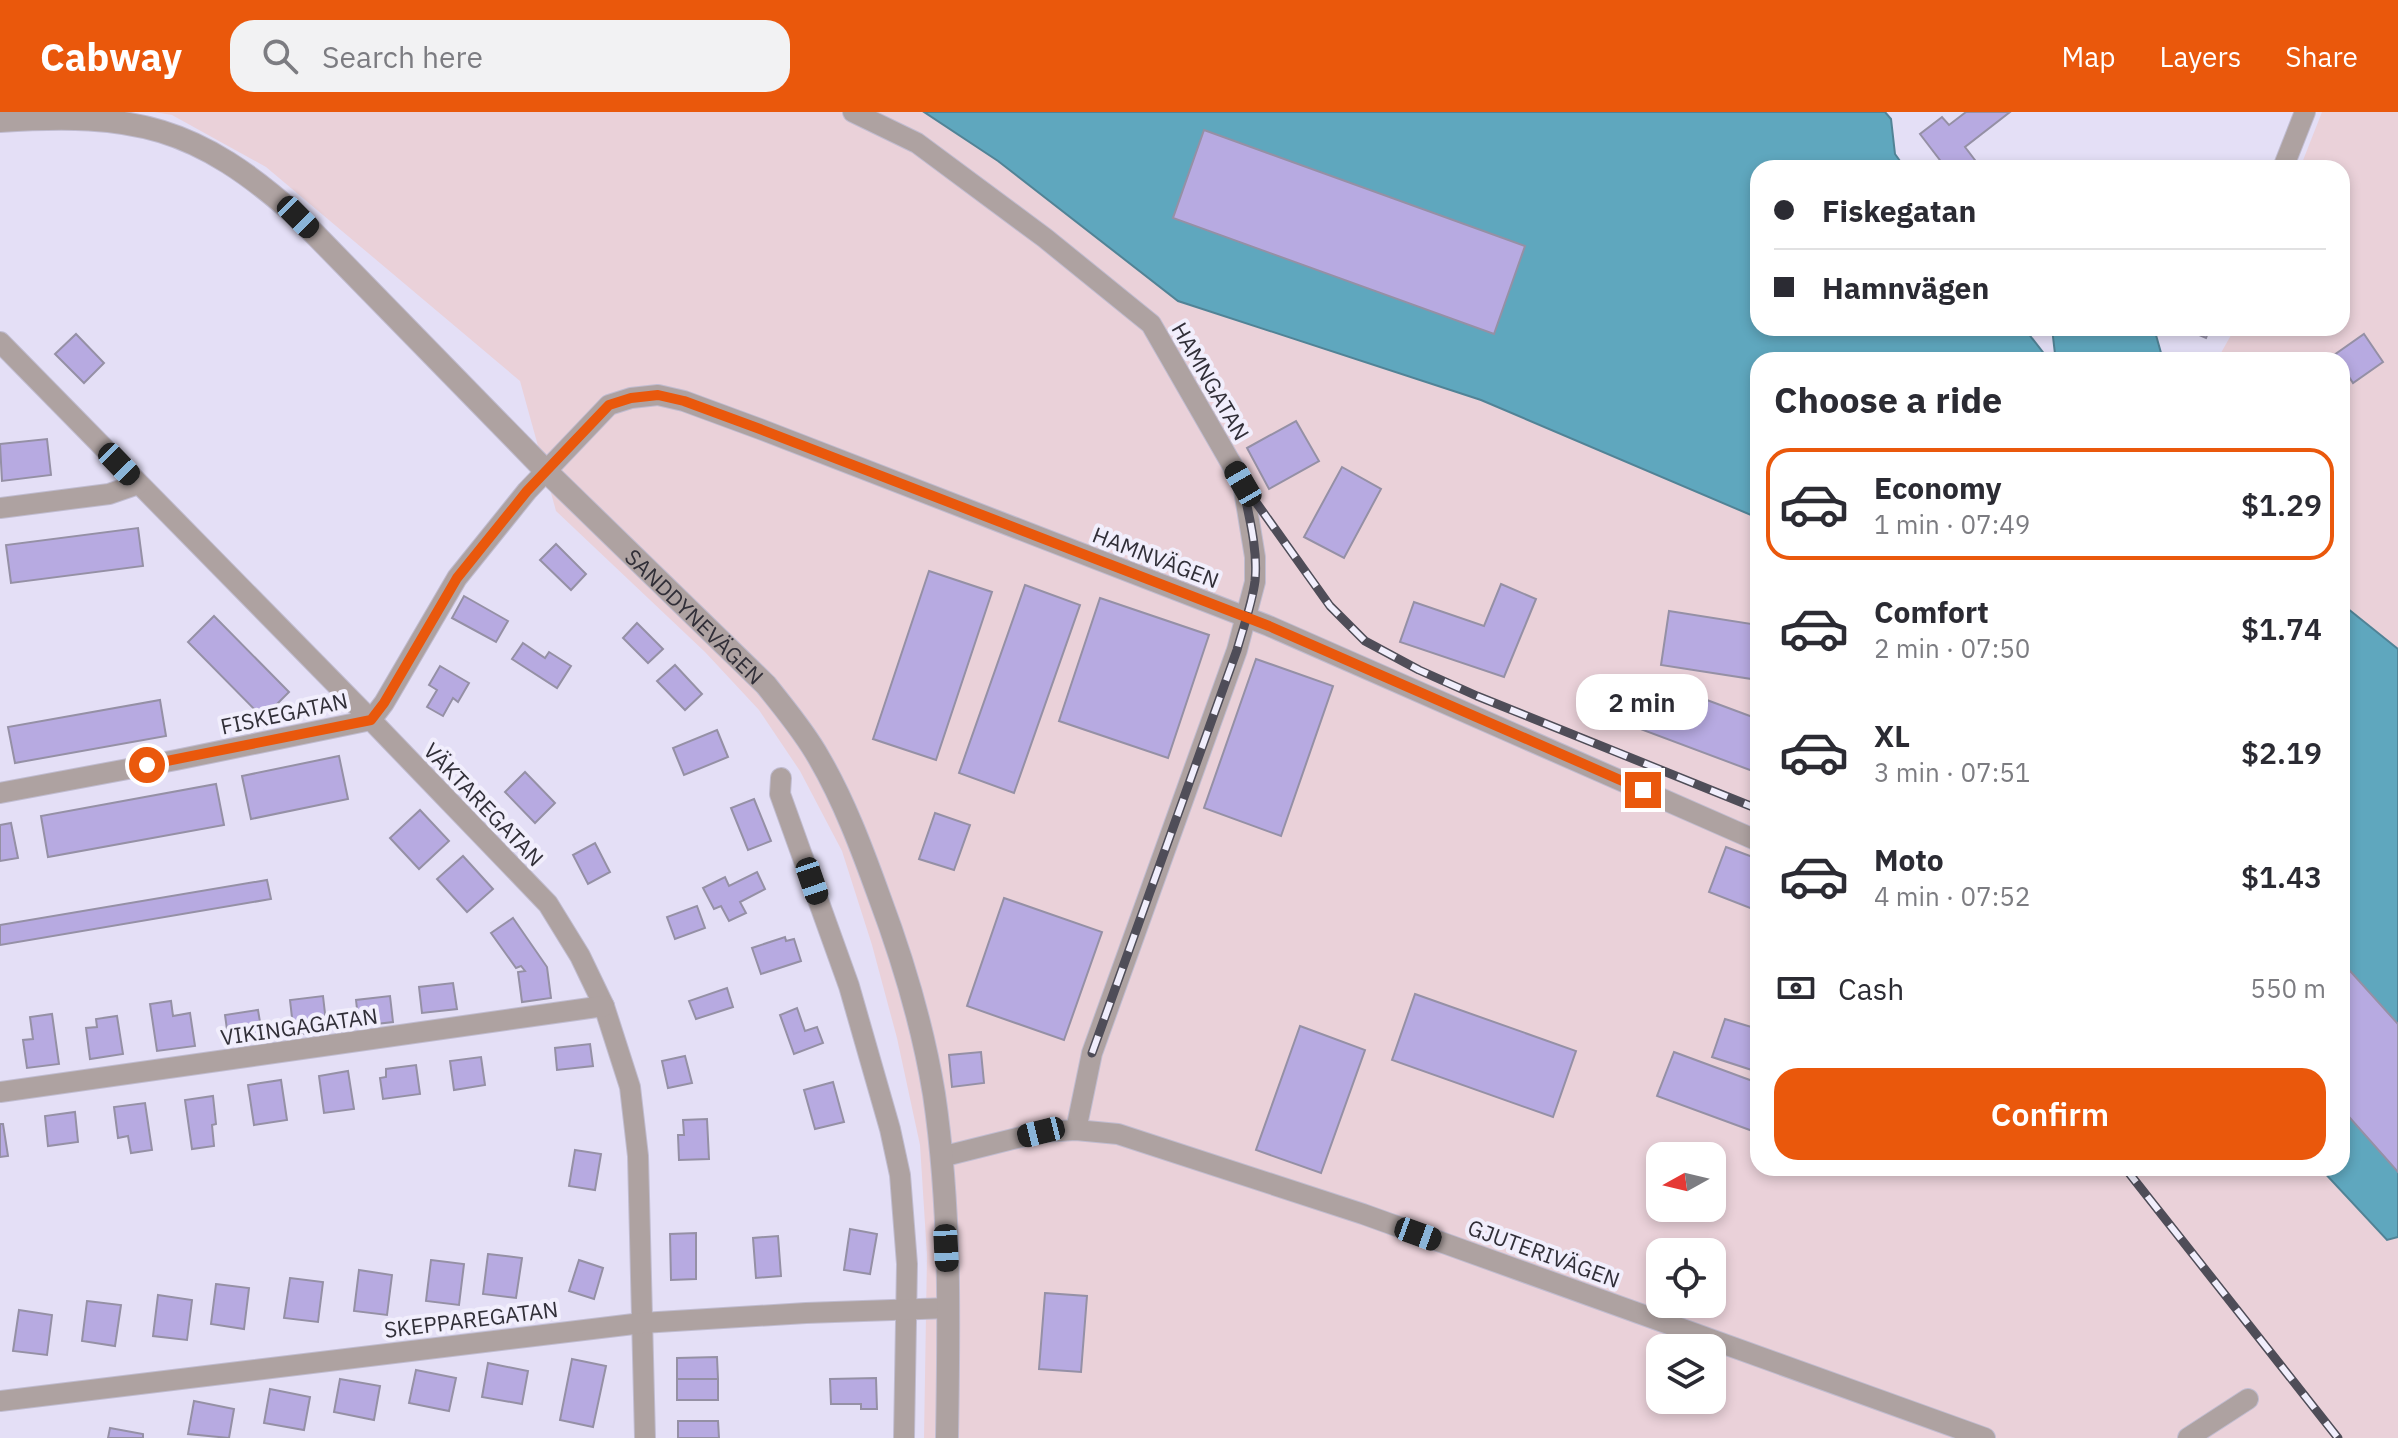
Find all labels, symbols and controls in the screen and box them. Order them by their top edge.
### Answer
search box [230,20,790,92]
text: Cabway [40,32,182,81]
icon: search [258,34,302,78]
text: Search here [322,37,483,76]
text: Map [2061,38,2115,75]
text: Layers [2159,38,2241,75]
text: Share [2285,38,2358,75]
text: Fiskegatan [1822,191,1976,230]
car [273,192,323,242]
text: Hamnvägen [1822,268,1989,307]
street label: HAMNGATAN [1165,317,1257,445]
text: Choose a ride [1774,376,2002,423]
car [94,438,144,490]
car [1221,457,1265,511]
icon: car [1778,468,1850,540]
text: Economy [1874,468,2002,507]
text: $1.29 [2241,485,2322,524]
text: 1 min · 07:49 [1874,507,2030,541]
street label: HAMNVÄGEN [1089,520,1223,594]
street label: SANDDYNEVÄGEN [619,542,771,690]
icon: car [1778,592,1850,664]
text: Comfort [1874,592,1989,631]
text: $1.74 [2241,609,2322,648]
text: 2 min · 07:50 [1874,631,2030,665]
callout: 2 min [1577,674,1709,730]
street label: FISKEGATAN [218,685,350,741]
text: 2 min [1608,685,1676,719]
icon: car [1778,716,1850,788]
text: XL [1874,716,1910,755]
text: $2.19 [2241,733,2322,772]
street label: VÄKTAREGATAN [418,736,550,872]
route start [129,747,165,783]
text: 3 min · 07:51 [1874,755,2030,789]
route end [1625,772,1661,808]
icon: car [1778,840,1850,912]
text: Moto [1874,840,1944,879]
car [793,854,831,908]
text: $1.43 [2241,857,2322,896]
text: 4 min · 07:52 [1874,879,2030,913]
icon: cash [1774,966,1818,1010]
text: Cash [1838,969,1904,1008]
text: 550 m [2250,971,2326,1005]
street label: VIKINGAGATAN [219,1001,379,1051]
button: Confirm [1774,1068,2326,1160]
car [1015,1115,1067,1149]
north arrow [1646,1142,1726,1222]
map controls [1646,1142,1726,1414]
street label: GJUTERIVÄGEN [1464,1212,1624,1294]
car [1391,1215,1445,1253]
car [933,1223,959,1273]
button: locate [1646,1238,1726,1318]
street label: SKEPPAREGATAN [382,1294,560,1344]
button: layers [1646,1334,1726,1414]

